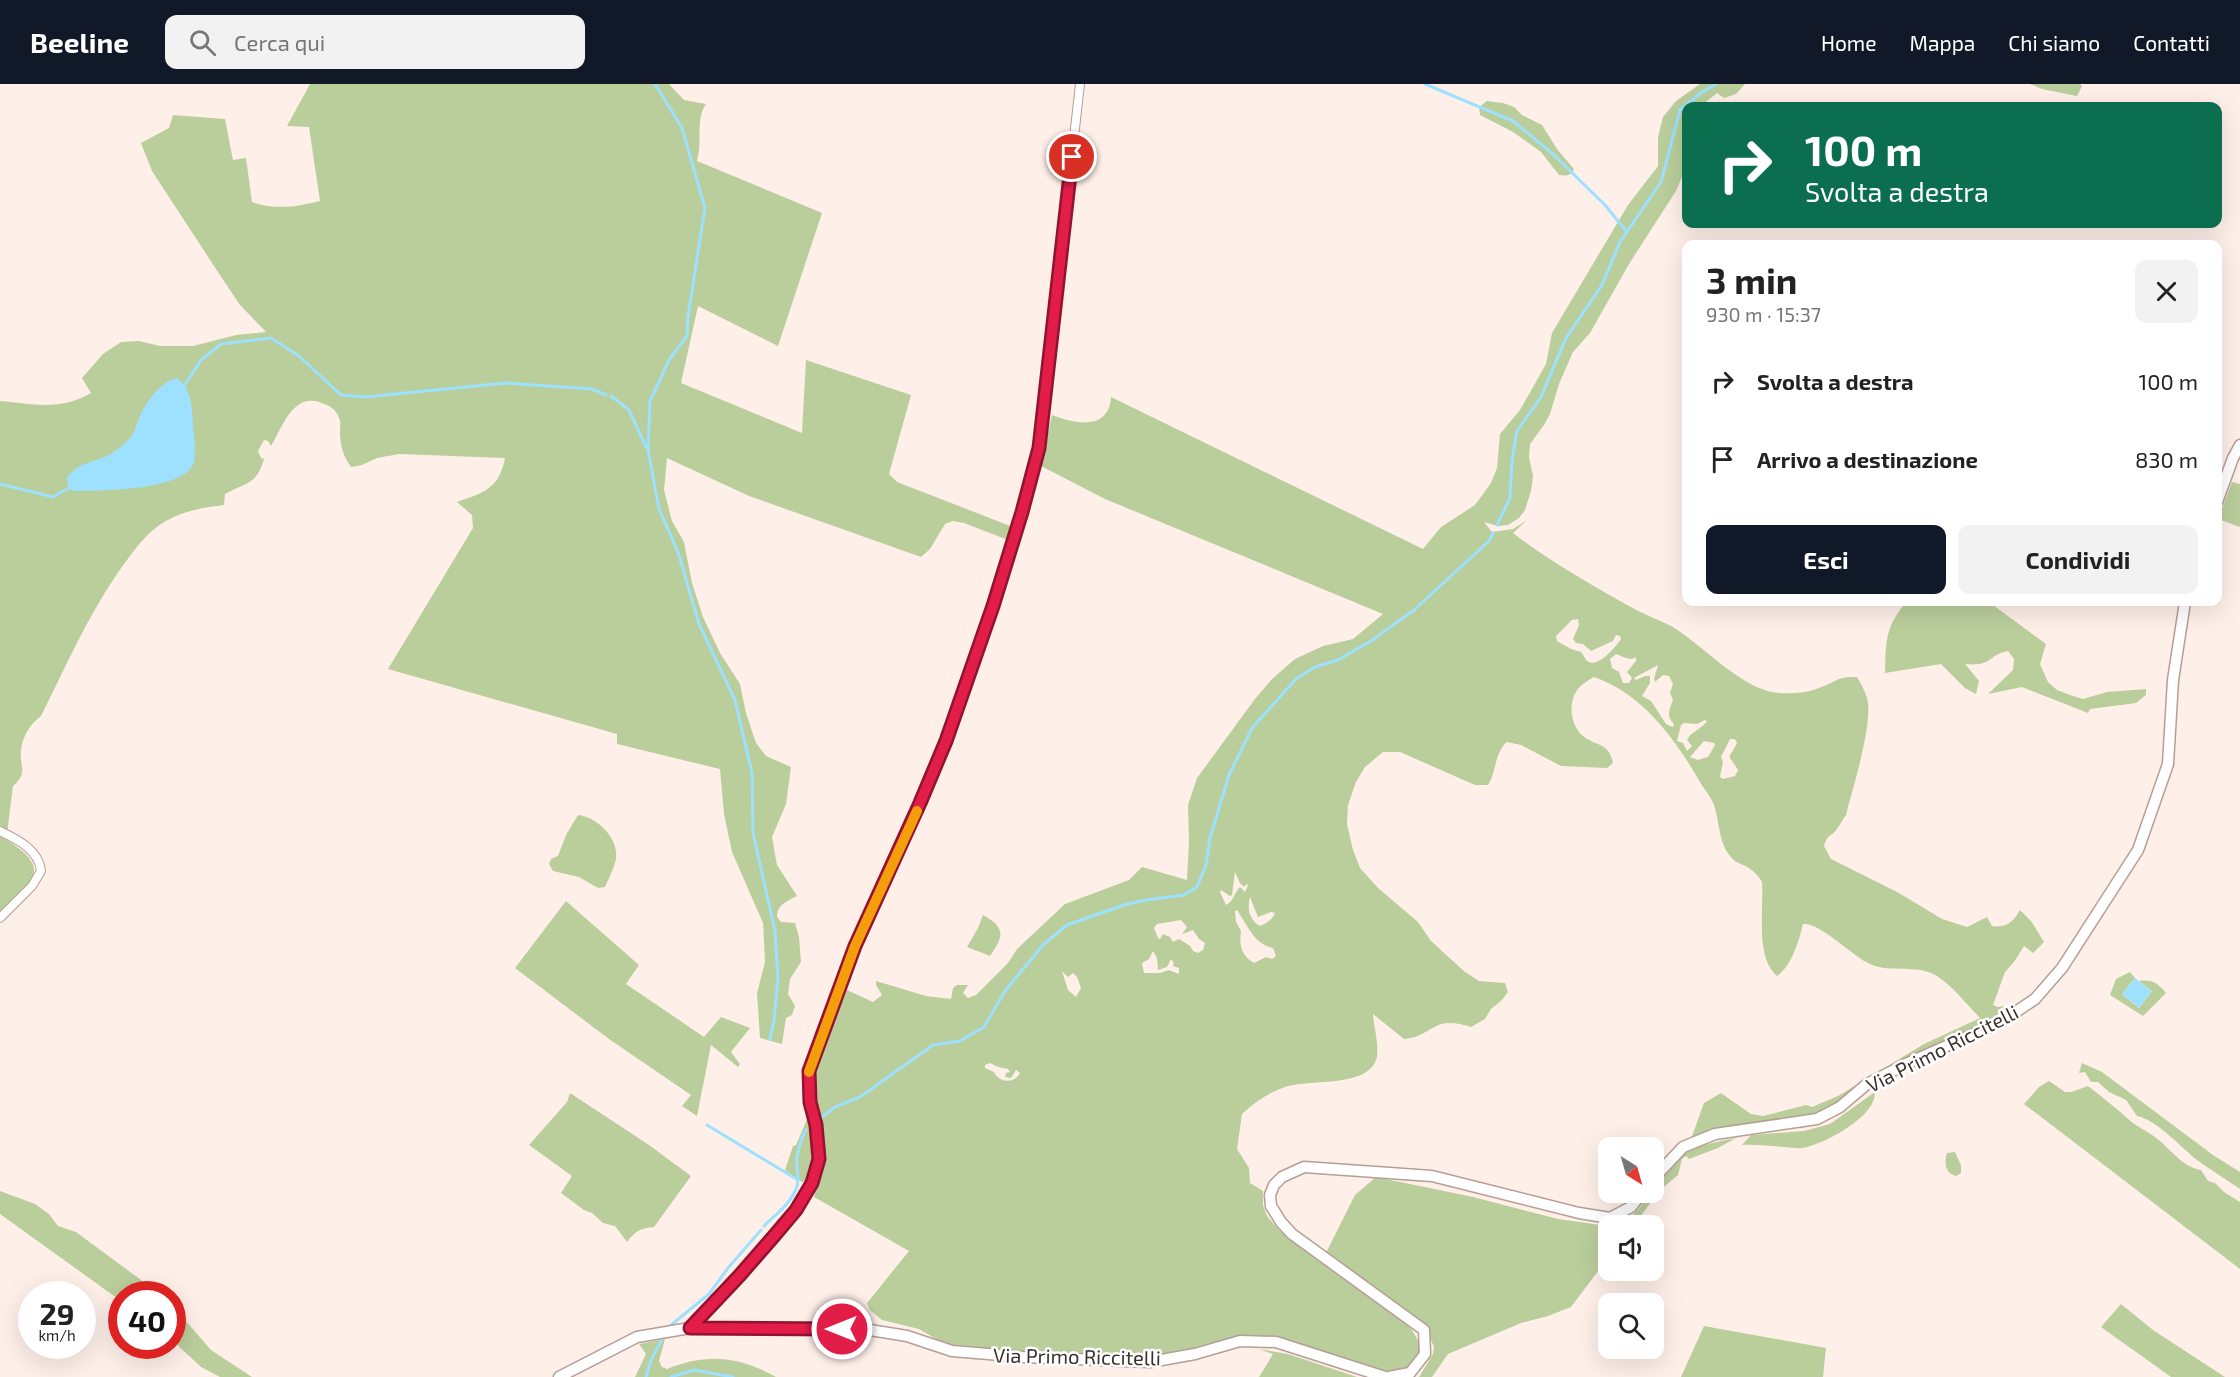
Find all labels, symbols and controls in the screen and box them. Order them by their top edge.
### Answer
search box [165,15,585,69]
text: Beeline [30,25,129,59]
icon: search [186,26,219,59]
text: Cerca qui [234,29,325,55]
text: Home [1821,30,1877,55]
text: Mappa [1910,30,1975,55]
text: Chi siamo [2008,30,2100,55]
text: Contatti [2133,30,2210,55]
text: 100 m [1805,124,1922,174]
icon: right [1706,126,1784,204]
pin [1046,131,1097,182]
icon: arrive [1055,140,1088,173]
text: Svolta a destra [1805,175,1989,207]
text: 3 min [1706,258,1797,301]
button: close [2135,260,2198,323]
text: 930 m · 15:37 [1706,302,1821,326]
icon: right [1706,365,1739,398]
text: Svolta a destra [1757,368,1914,394]
text: 100 m [2139,368,2198,394]
icon: arrive [1706,443,1739,476]
text: Arrivo a destinazione [1757,446,1978,472]
text: 830 m [2135,446,2198,472]
button: Esci [1706,525,1946,594]
button: Condividi [1958,525,2198,594]
street label: Via Primo Riccitelli [1862,999,2022,1097]
north arrow [1598,1137,1664,1203]
map controls [1598,1137,1664,1359]
button: sound [1598,1215,1664,1281]
speed limit sign: 40 [108,1281,186,1359]
button: search [1598,1293,1664,1359]
text: 29 [39,1295,75,1331]
position arrow [810,1297,874,1361]
text: km/h [38,1326,76,1344]
street label: Via Primo Riccitelli [993,1343,1161,1369]

